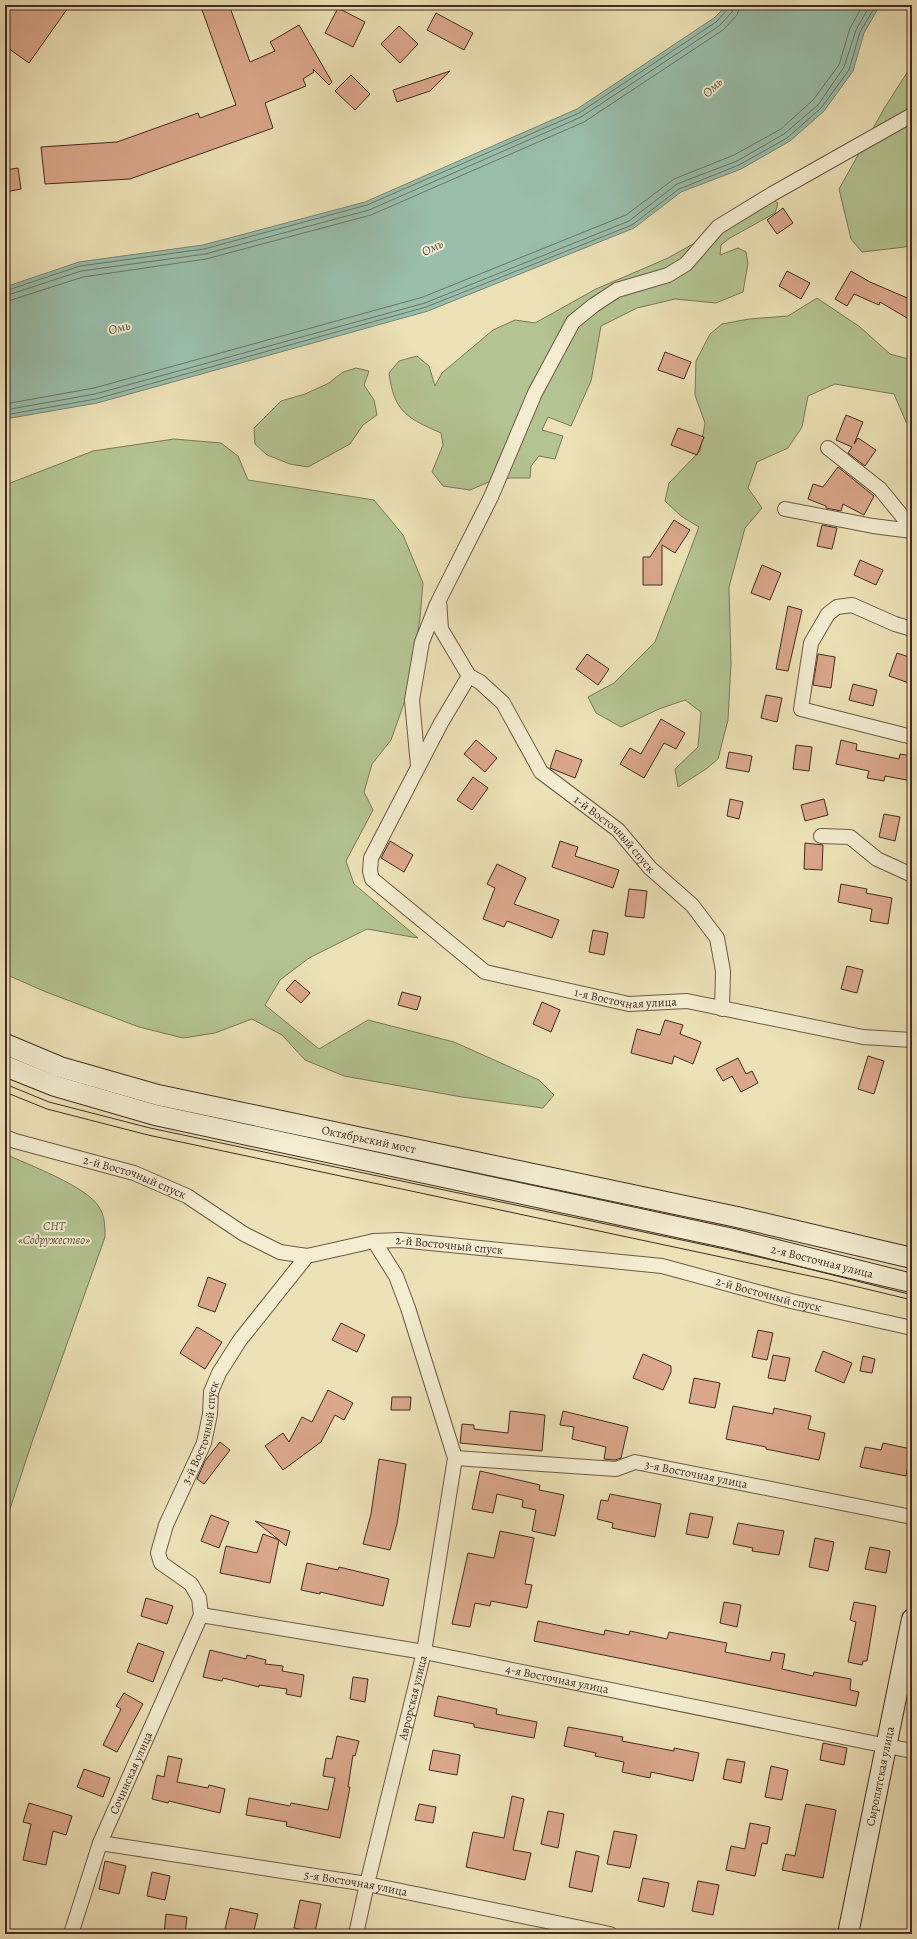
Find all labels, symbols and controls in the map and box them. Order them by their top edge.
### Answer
water label: Омь [699,73,727,101]
water label: Омь [419,235,446,260]
water label: Омь [106,316,132,338]
street label: 1-й Восточный спуск [571,792,658,877]
street label: 1-я Восточная улица [573,984,678,1013]
street label: Октябрьский мост [320,1122,418,1157]
street label: 2-й Восточный спуск [82,1152,189,1203]
park label: СНТ «Содружество» [18,1218,90,1248]
street label: 2-й Восточный спуск [395,1232,504,1258]
street label: 2-я Восточная улица [769,1241,875,1282]
street label: 2-й Восточный спуск [714,1273,823,1315]
street label: 3-й Восточный спуск [178,1378,223,1487]
street label: 3-я Восточная улица [643,1456,749,1492]
street label: Аврорская улица [394,1653,431,1743]
street label: 4-я Восточная улица [504,1661,611,1697]
street label: Сыропятская улица [862,1725,898,1827]
street label: Сочинская улица [106,1729,156,1817]
street label: 5-я Восточная улица [303,1866,409,1900]

